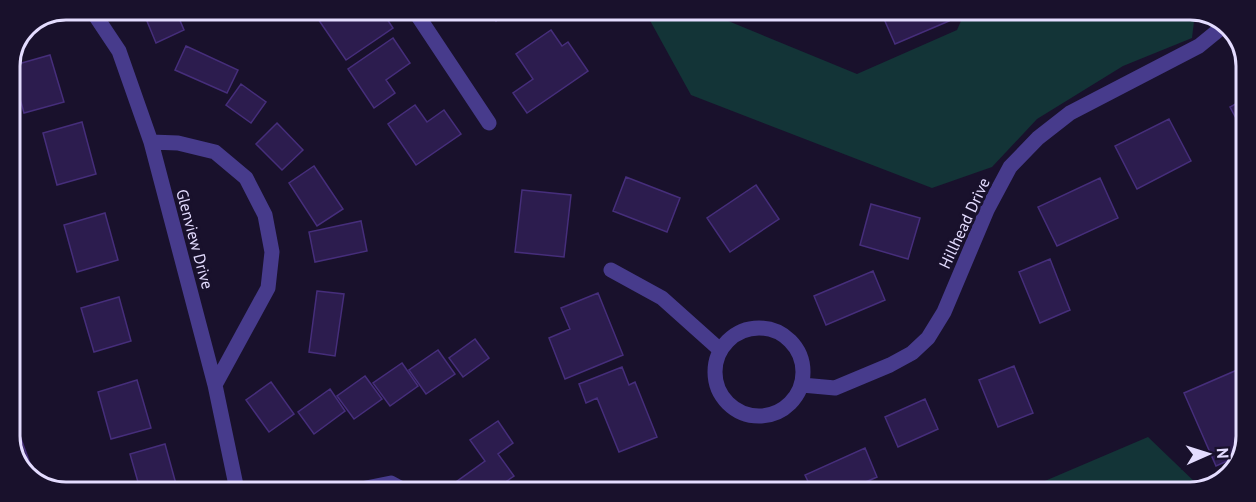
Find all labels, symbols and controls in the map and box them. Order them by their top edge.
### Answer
street label: Hillhead Drive [934,174,994,272]
street label: Glenview Drive [172,187,218,291]
north arrow [1178,424,1238,484]
text: N [1213,447,1233,459]

